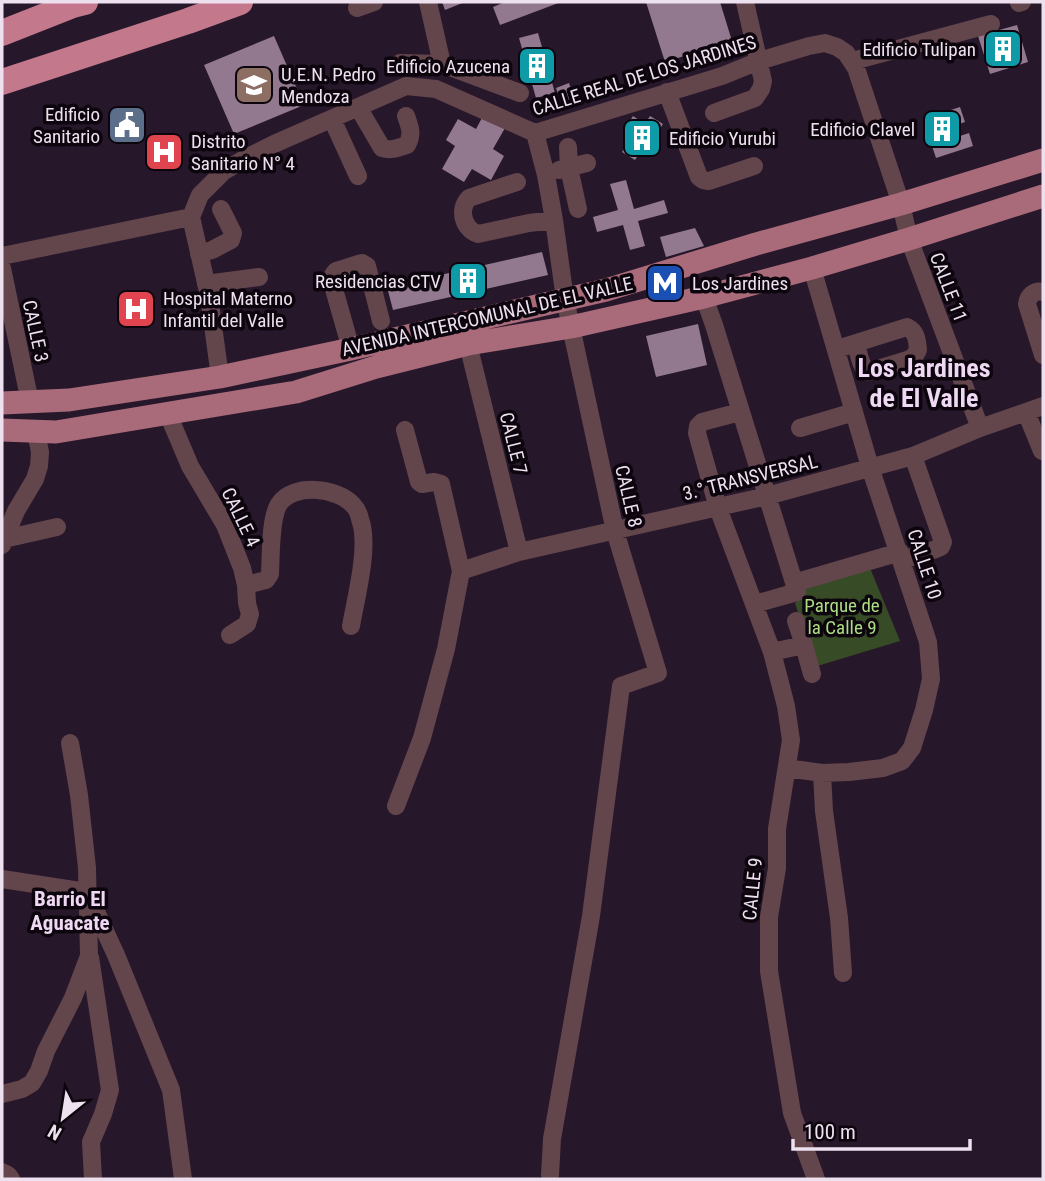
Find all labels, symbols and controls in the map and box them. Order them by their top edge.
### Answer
building icon: Edificio Tulipan [982,28,1024,70]
street label: CALLE REAL DE LOS JARDINES [529,30,759,121]
place label: Edificio Tulipan [862,38,976,61]
building icon: Edificio Azucena [516,45,558,87]
place label: Edificio Azucena [386,55,510,78]
place label: U.E.N. Pedro Mendoza [281,63,376,108]
school or university icon: U.E.N. Pedro Mendoza [233,64,275,106]
place label: Edificio Sanitario [33,103,100,148]
public building icon: Edificio Sanitario [106,104,148,146]
building icon: Edificio Clavel [921,108,963,150]
building icon: Edificio Yurubi [621,117,663,159]
place label: Edificio Clavel [810,118,915,141]
place label: Edificio Yurubi [669,127,776,150]
place label: Distrito Sanitario N° 4 [191,130,295,175]
hospital icon: Distrito Sanitario N° 4 [143,131,185,173]
street label: CALLE 11 [925,249,972,325]
building icon: Residencias CTV [447,260,489,302]
metro station icon: Los Jardines [644,262,686,304]
place label: Residencias CTV [315,270,441,293]
street label: AVENIDA INTERCOMUNAL DE EL VALLE [339,272,635,361]
place label: Los Jardines [692,272,788,295]
place label: Hospital Materno Infantil del Valle [163,287,293,332]
hospital icon: Hospital Materno Infantil del Valle [115,288,157,330]
street label: CALLE 3 [18,298,53,364]
district label: Los Jardines de El Valle [857,353,991,413]
street label: CALLE 7 [495,410,532,476]
street label: 3.° TRANSVERSAL [680,450,820,505]
street label: CALLE 8 [610,463,647,529]
street label: CALLE 4 [216,484,265,551]
street label: CALLE 10 [902,526,947,602]
park label: Parque de la Calle 9 [804,594,880,639]
street label: CALLE 9 [738,857,767,922]
district label: Barrio El Aguacate [30,887,110,935]
north arrow [28,1083,98,1153]
scale bar [793,1108,970,1152]
text: N [44,1119,66,1145]
text: 100 m [804,1120,856,1144]

